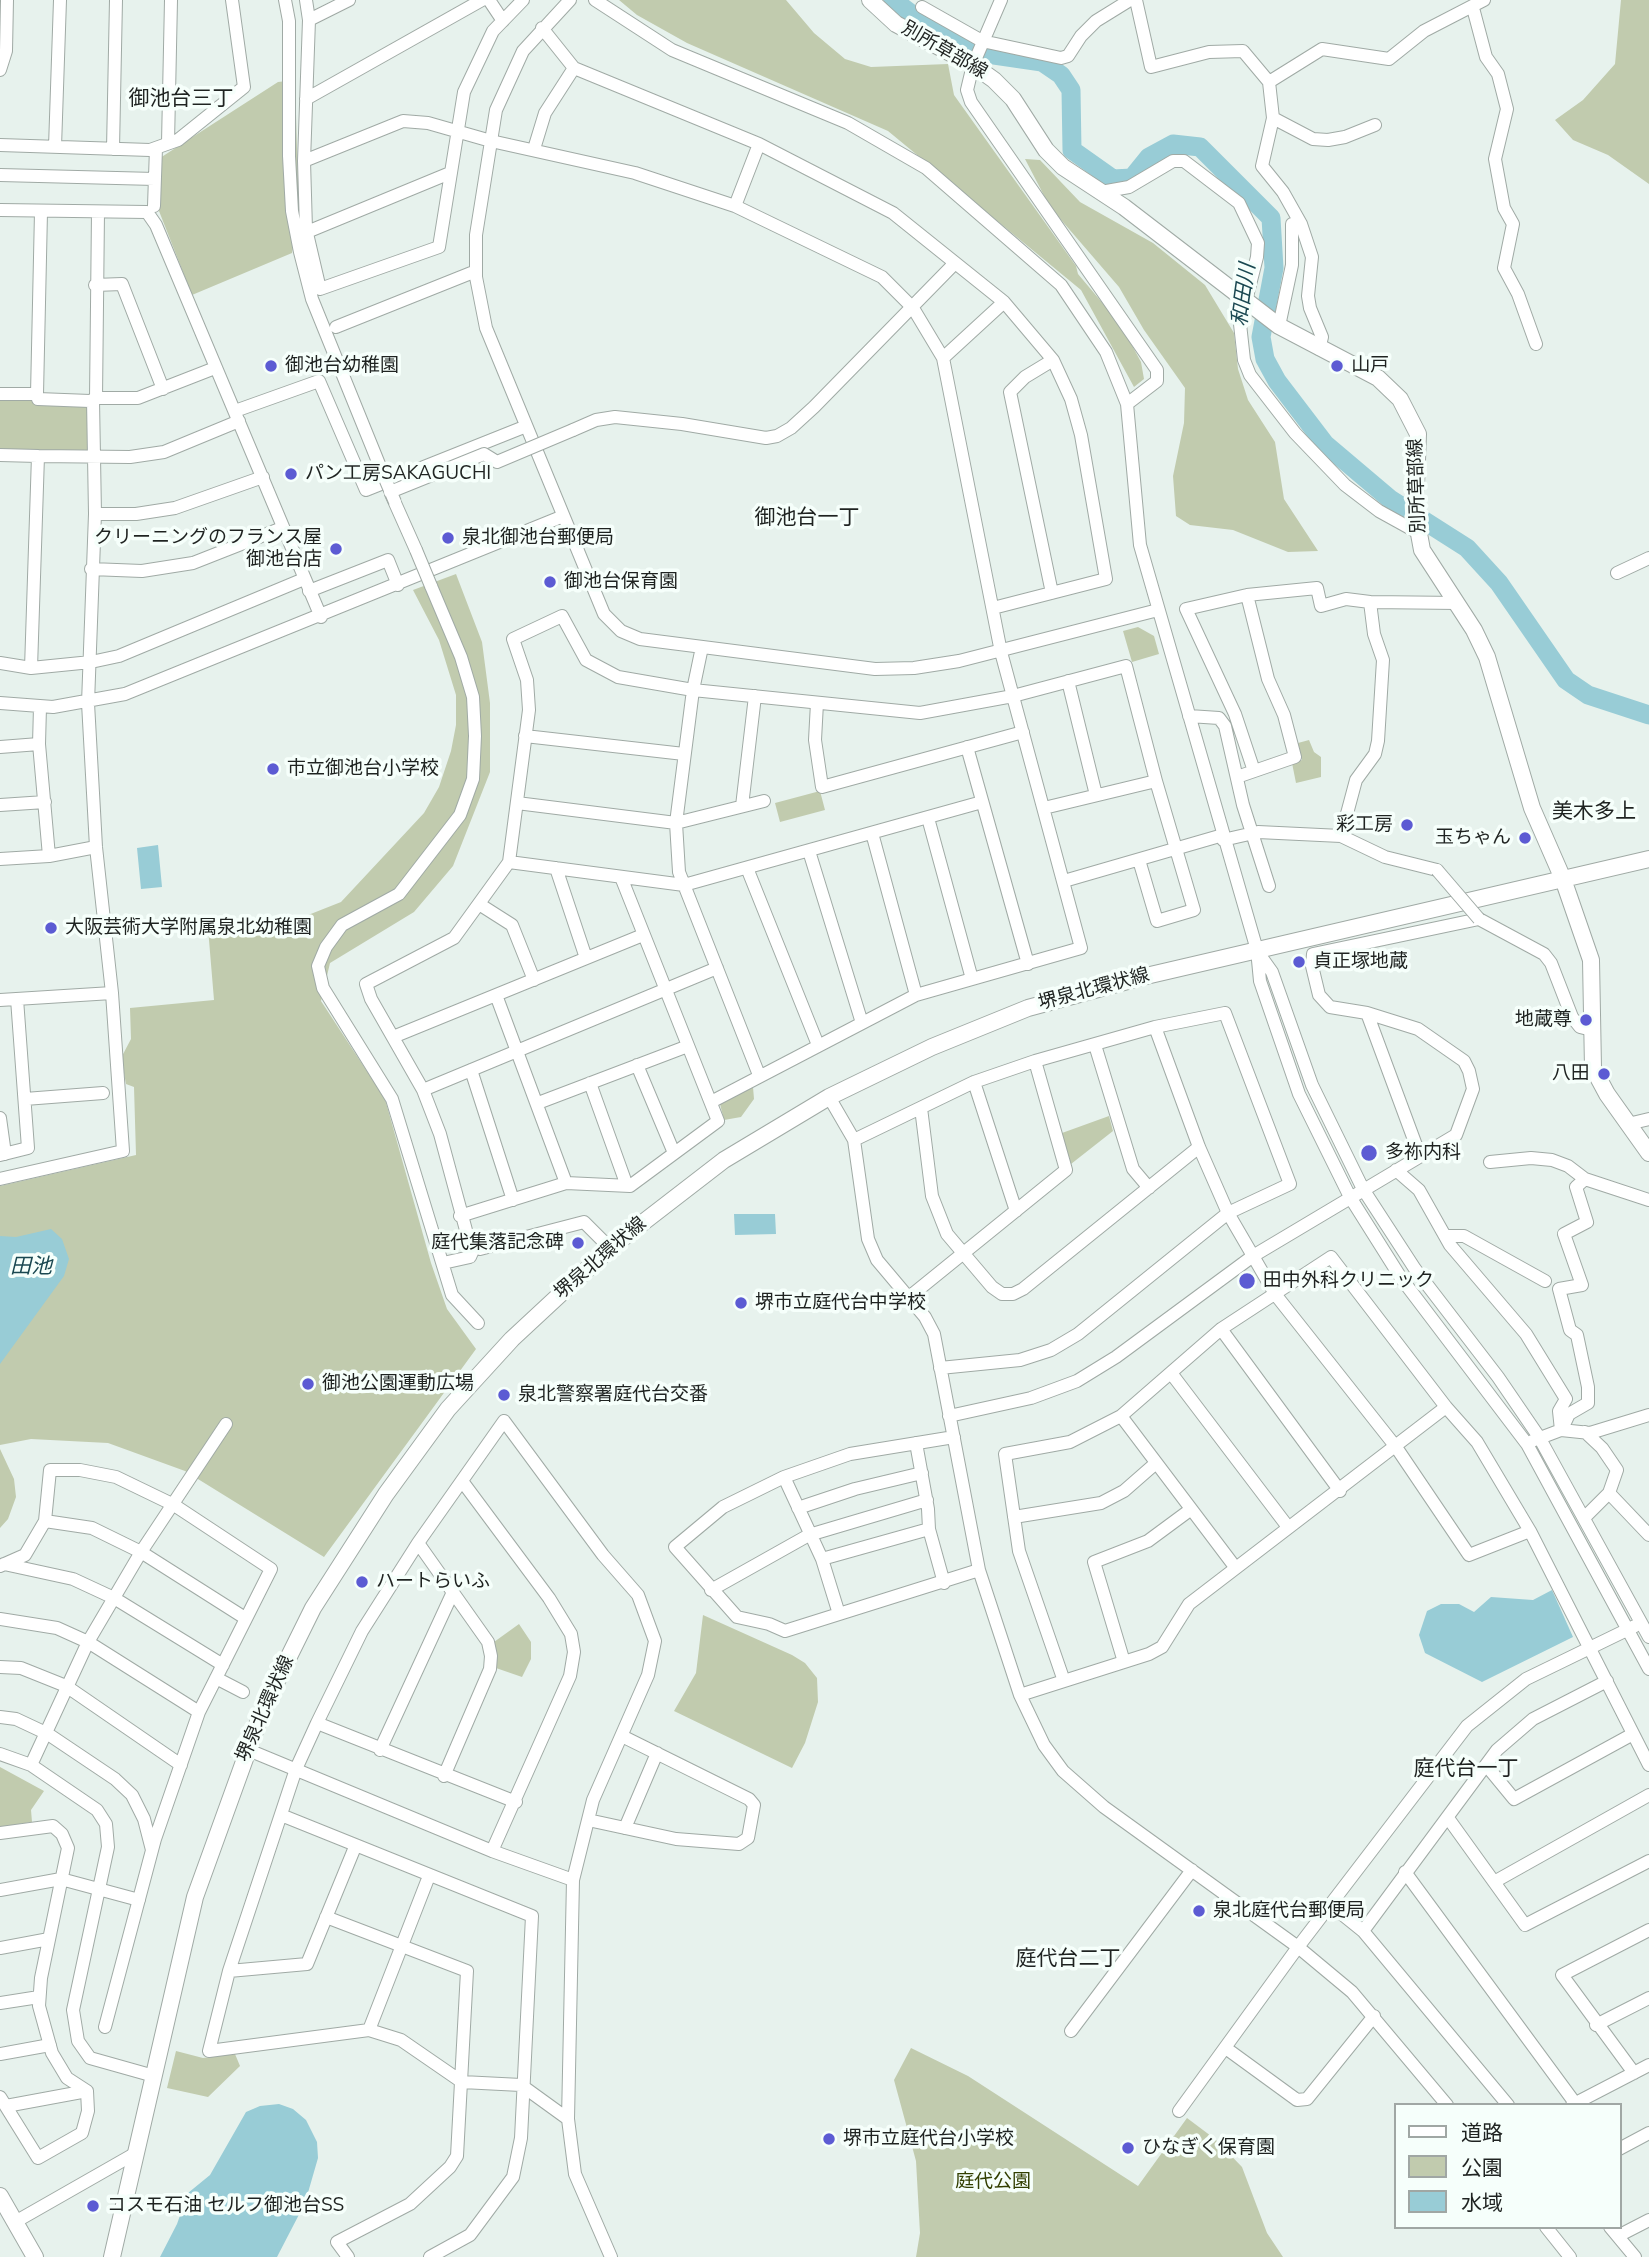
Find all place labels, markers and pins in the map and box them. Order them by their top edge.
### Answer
place label: 御池台幼稚園 [285,355,399,377]
place label: 山戸 [1351,355,1389,377]
marker: 御池台幼稚園 [263,358,279,374]
marker: 山戸 [1329,358,1345,374]
place label: パン工房SAKAGUCHI [305,463,491,485]
marker: パン工房SAKAGUCHI [283,466,299,482]
place label: クリーニングのフランス屋 御池台店 [94,527,322,571]
place label: 泉北御池台郵便局 [462,527,614,549]
marker: 泉北御池台郵便局 [440,530,456,546]
marker: クリーニングのフランス屋 御池台店 [328,541,344,557]
place label: 御池台保育園 [564,571,678,593]
marker: 御池台保育園 [542,574,558,590]
place label: 市立御池台小学校 [287,758,439,780]
marker: 市立御池台小学校 [265,761,281,777]
place label: 彩工房 [1336,814,1393,836]
marker: 彩工房 [1399,817,1415,833]
place label: 玉ちゃん [1435,827,1511,849]
marker: 玉ちゃん [1517,830,1533,846]
place label: 大阪芸術大学附属泉北幼稚園 [65,917,312,939]
marker: 大阪芸術大学附属泉北幼稚園 [43,920,59,936]
place label: 貞正塚地蔵 [1313,951,1408,973]
marker: 貞正塚地蔵 [1291,954,1307,970]
place label: 地蔵尊 [1515,1009,1572,1031]
marker: 地蔵尊 [1578,1012,1594,1028]
place label: 八田 [1552,1063,1590,1085]
marker: 八田 [1596,1066,1612,1082]
place label: 多祢内科 [1385,1142,1461,1164]
marker: 多祢内科 [1359,1143,1379,1163]
place label: 庭代集落記念碑 [431,1232,564,1254]
marker: 庭代集落記念碑 [570,1235,586,1251]
place label: 田中外科クリニック [1263,1270,1434,1292]
marker: 田中外科クリニック [1237,1271,1257,1291]
place label: 堺市立庭代台中学校 [755,1292,926,1314]
marker: 堺市立庭代台中学校 [733,1295,749,1311]
place label: 御池公園運動広場 [322,1373,474,1395]
marker: 御池公園運動広場 [300,1376,316,1392]
place label: 泉北警察署庭代台交番 [518,1384,708,1406]
marker: 泉北警察署庭代台交番 [496,1387,512,1403]
place label: ハートらいふ [376,1571,490,1593]
marker: ハートらいふ [354,1574,370,1590]
place label: 泉北庭代台郵便局 [1213,1900,1365,1922]
marker: 泉北庭代台郵便局 [1191,1903,1207,1919]
place label: 堺市立庭代台小学校 [843,2128,1014,2150]
marker: 堺市立庭代台小学校 [821,2131,837,2147]
place label: ひなぎく保育園 [1142,2137,1275,2159]
marker: ひなぎく保育園 [1120,2140,1136,2156]
place label: コスモ石油 セルフ御池台SS [107,2195,344,2217]
marker: コスモ石油 セルフ御池台SS [85,2198,101,2214]

